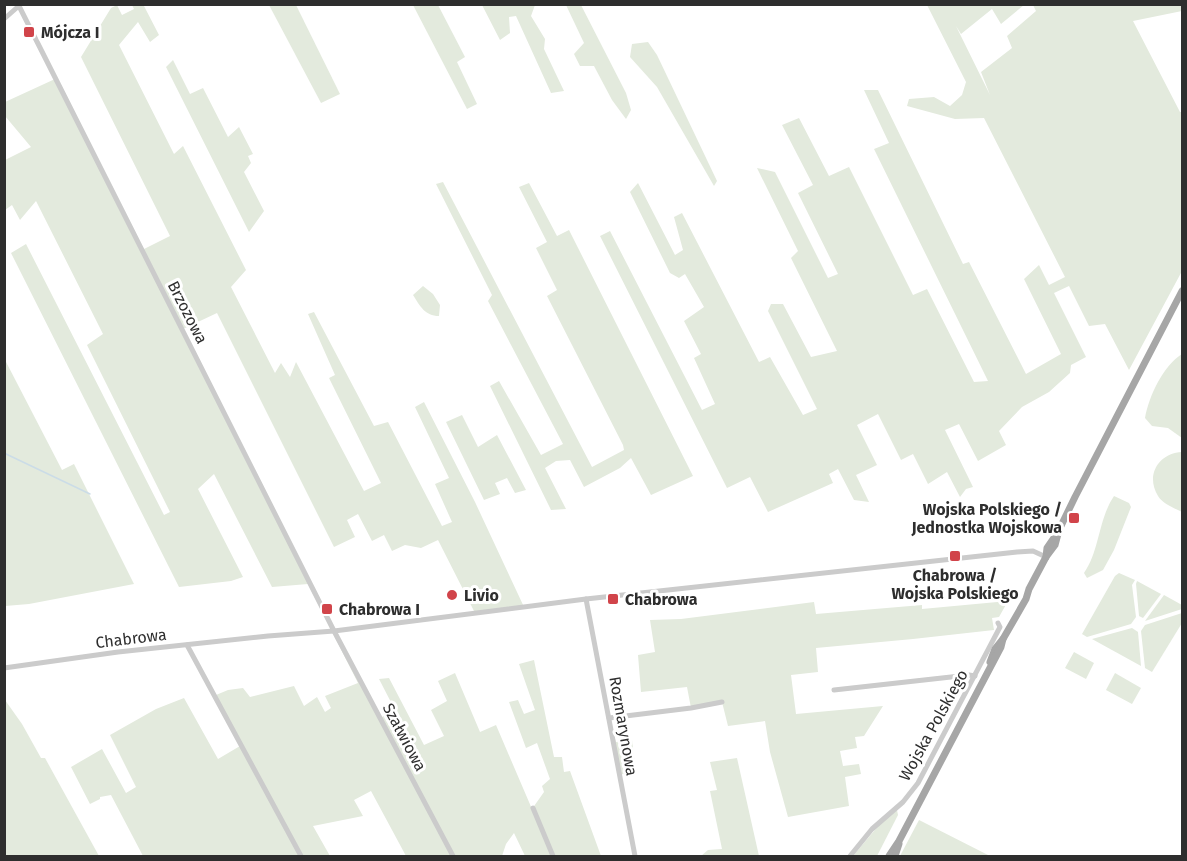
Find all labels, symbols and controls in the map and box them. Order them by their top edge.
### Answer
place label: Mójcza I [41,23,99,42]
marker: Mójcza I [22,25,36,39]
street label: Brzozowa [164,278,211,347]
place label: Wojska Polskiego / Jednostka Wojskowa [910,500,1062,537]
marker: Wojska Polskiego / Jednostka Wojskowa [1067,511,1081,525]
marker: Chabrowa / Wojska Polskiego [948,549,962,563]
place label: Chabrowa / Wojska Polskiego [891,566,1019,603]
place label: Livio [464,586,499,605]
marker: Livio [445,588,459,602]
place label: Chabrowa [625,590,698,609]
marker: Chabrowa [606,592,620,606]
place label: Chabrowa I [339,600,420,619]
marker: Chabrowa I [320,602,334,616]
street label: Chabrowa [94,625,168,652]
street label: Wojska Polskiego [895,666,972,784]
street label: Rozmarynowa [605,675,642,777]
street label: Szałwiowa [379,700,430,774]

